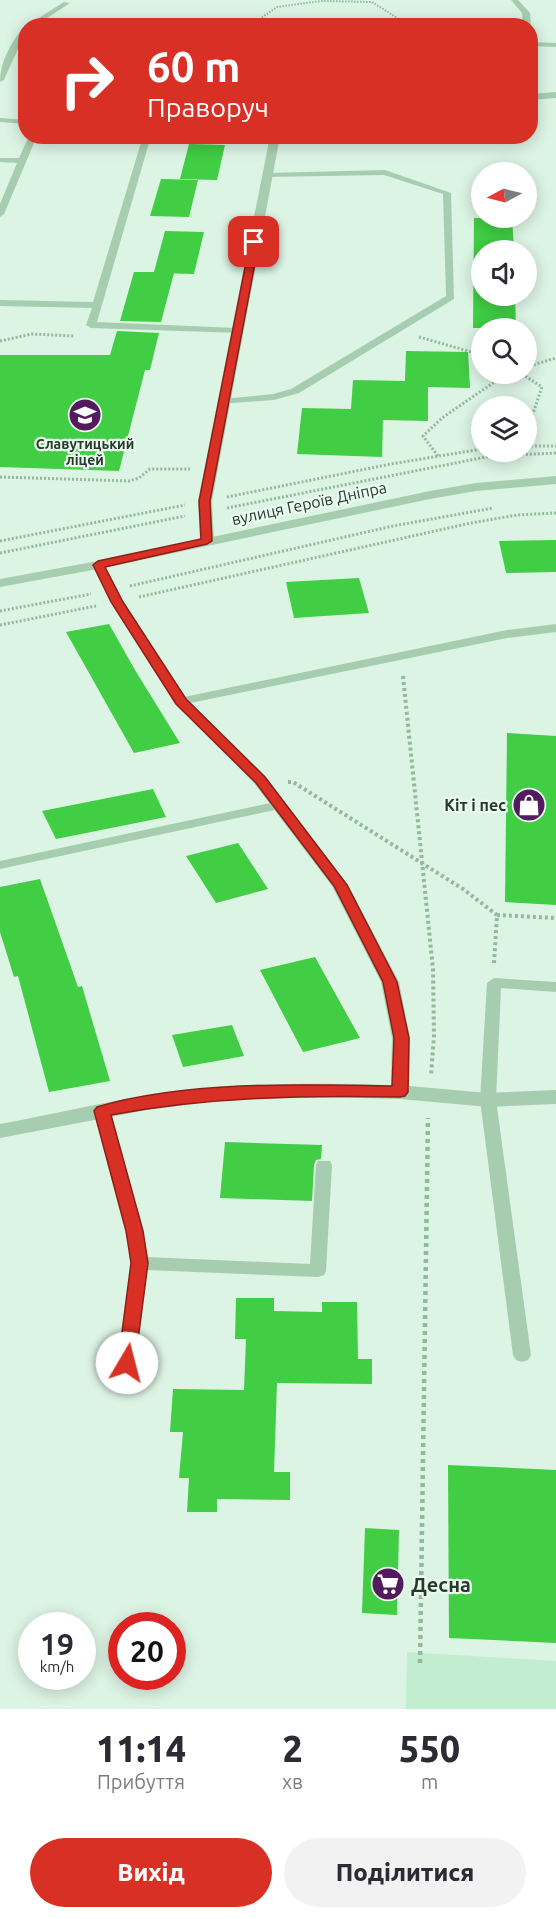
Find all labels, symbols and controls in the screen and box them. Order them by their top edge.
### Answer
icon: right [48,42,126,120]
text: 60 m [147,43,241,90]
text: Праворуч [147,92,269,122]
north arrow [471,162,537,228]
map controls [471,162,537,462]
pin [228,216,279,267]
icon: arrive [237,225,270,258]
button: sound [471,240,537,306]
button: search [471,318,537,384]
button: layers [471,396,537,462]
school or university icon: Славутицький ліцей [67,397,103,433]
place label: Славутицький ліцей [36,436,134,468]
street label: вулиця Героїв Дніпра [230,478,388,528]
shop icon: Кіт і пес [511,787,547,823]
place label: Кіт і пес [444,796,506,814]
position arrow [95,1331,159,1395]
supermarket icon: Десна [370,1566,406,1602]
place label: Десна [411,1573,471,1596]
speed limit sign: 20 [108,1612,186,1690]
text: 19 [40,1627,74,1661]
text: km/h [40,1658,74,1675]
text: 11:14 [96,1728,186,1769]
text: 2 [282,1728,303,1769]
text: 550 [399,1728,460,1769]
text: Прибуття [97,1770,185,1793]
text: хв [282,1770,303,1793]
text: m [421,1770,438,1793]
button: Вихід [30,1838,272,1907]
button: Поділитися [284,1838,526,1907]

